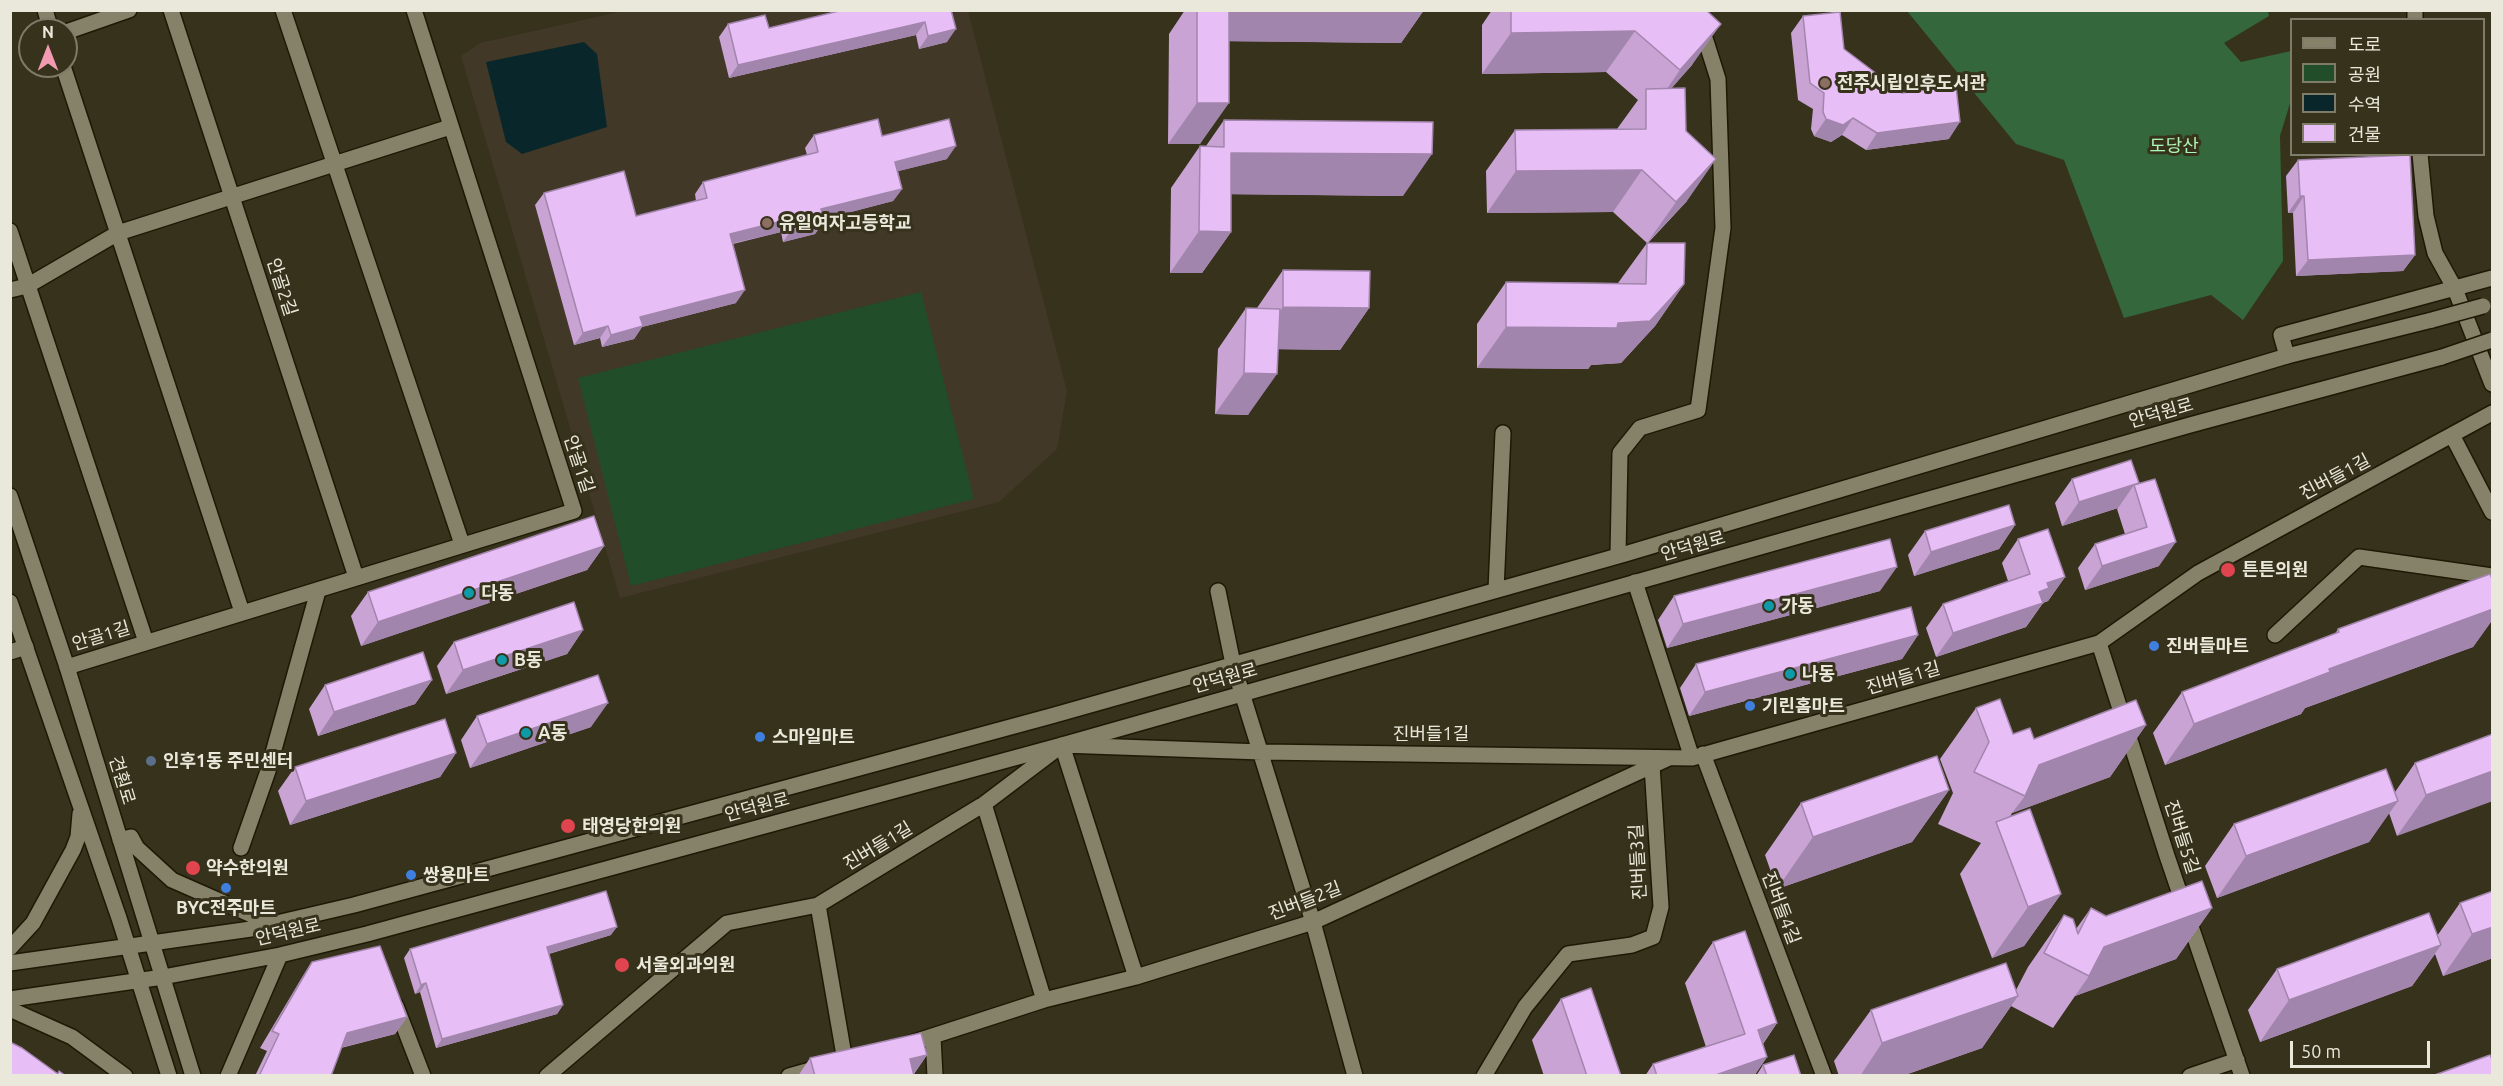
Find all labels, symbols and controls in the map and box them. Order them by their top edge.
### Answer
north arrow [18,18,78,78]
legend [2290,18,2485,156]
text: N [42,23,54,41]
text: 도로 [2348,34,2381,54]
text: 공원 [2348,64,2381,84]
place label: 전주시립인후도서관 [1837,72,1986,94]
marker: 전주시립인후도서관 [1818,76,1832,90]
text: 수역 [2348,94,2381,114]
text: 건물 [2348,124,2381,144]
park label: 도당산 [2149,135,2199,157]
place label: 유일여자고등학교 [779,212,911,234]
marker: 유일여자고등학교 [760,216,774,230]
street label: 안골2길 [262,255,302,319]
street label: 안덕원로 [2126,393,2196,433]
street label: 안골1길 [559,432,599,496]
street label: 진버들1길 [2296,450,2374,504]
street label: 안덕원로 [1658,526,1728,566]
place label: 튼튼의원 [2242,559,2308,581]
marker: 튼튼의원 [2219,561,2237,579]
place label: 다동 [481,582,514,604]
marker: 다동 [462,586,476,600]
place label: 가동 [1781,595,1814,617]
marker: 가동 [1762,599,1776,613]
street label: 안골1길 [69,617,133,655]
place label: 진버들마트 [2166,635,2249,657]
marker: 진버들마트 [2147,639,2161,653]
place label: B동 [514,649,542,671]
marker: B동 [495,653,509,667]
street label: 진버들1길 [1863,657,1943,699]
street label: 안덕원로 [1190,658,1260,698]
place label: 나동 [1802,663,1835,685]
marker: 나동 [1783,667,1797,681]
place label: 기린홈마트 [1762,695,1845,717]
marker: 기린홈마트 [1743,699,1757,713]
place label: A동 [538,722,567,744]
street label: 진버들1길 [1393,723,1469,745]
marker: A동 [519,726,533,740]
place label: 스마일마트 [772,726,855,748]
marker: 스마일마트 [753,730,767,744]
place label: 인후1동 주민센터 [163,750,293,772]
street label: 견훤로 [104,753,140,807]
marker: 인후1동 주민센터 [144,754,158,768]
street label: 안덕원로 [722,788,792,826]
street label: 진버들5길 [2160,797,2204,877]
place label: 태영당한의원 [582,815,681,837]
marker: 태영당한의원 [559,817,577,835]
street label: 진버들1길 [840,817,916,875]
street label: 진버들3길 [1625,823,1651,901]
place label: 약수한의원 [206,857,289,879]
marker: 약수한의원 [184,859,202,877]
place label: 쌍용마트 [423,864,489,886]
marker: 쌍용마트 [404,868,418,882]
street label: 진버들4길 [1757,868,1805,948]
street label: 진버들2길 [1265,877,1345,925]
marker: BYC전주마트 [219,881,233,895]
place label: BYC전주마트 [176,897,276,919]
street label: 안덕원로 [253,914,323,950]
place label: 서울외과의원 [636,954,735,976]
marker: 서울외과의원 [613,956,631,974]
scale bar [2293,1029,2432,1067]
text: 50 m [2301,1041,2341,1061]

